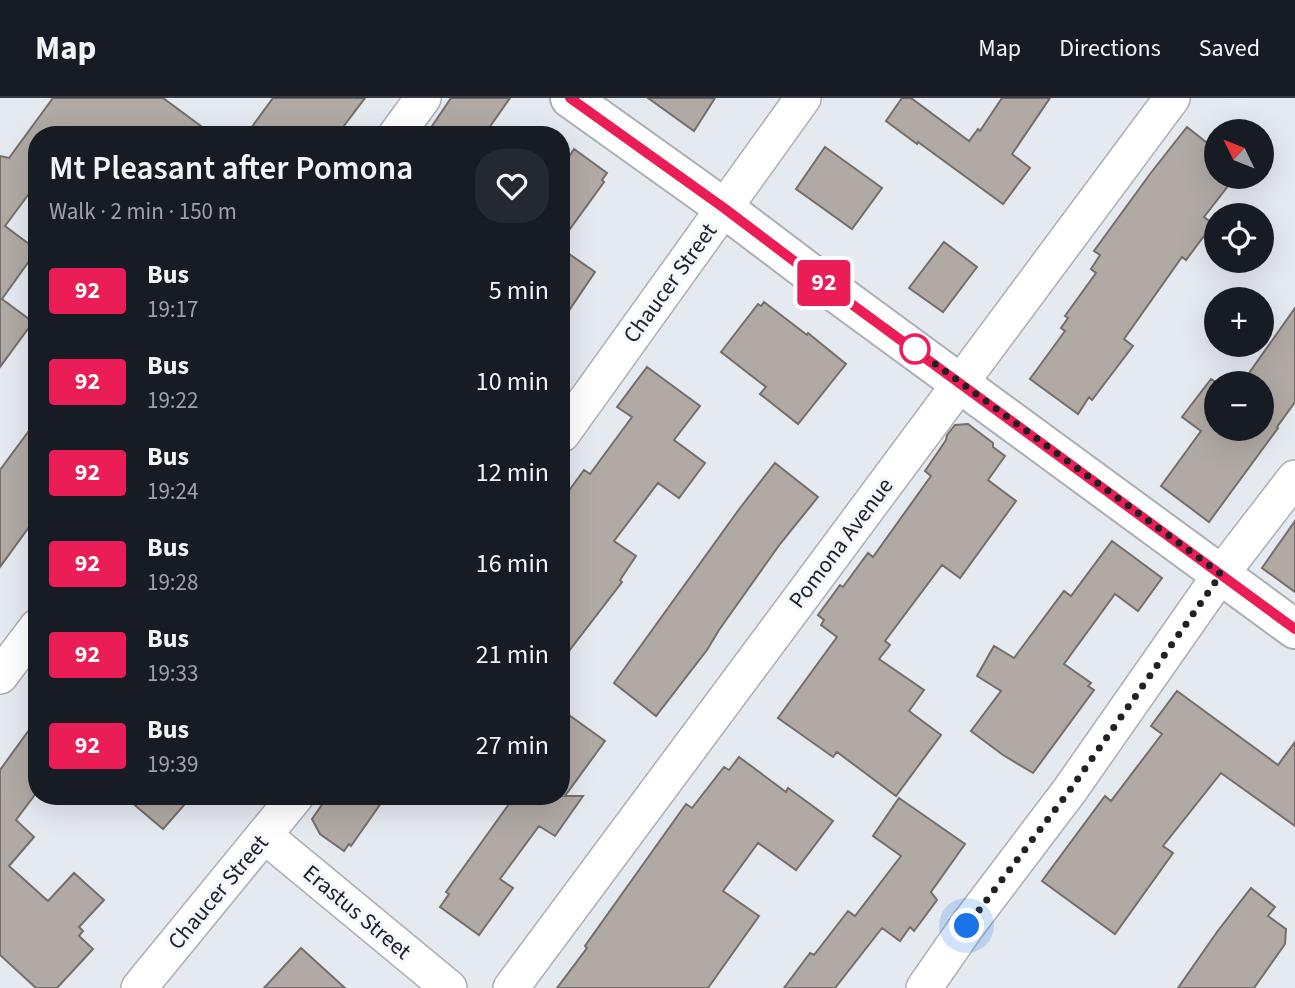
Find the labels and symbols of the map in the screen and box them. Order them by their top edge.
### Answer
north arrow [1204,119,1274,189]
street label: Chaucer Street [615,216,725,350]
line badge: 92 [792,260,856,306]
unlabelled marker [900,334,930,364]
street label: Pomona Avenue [781,471,901,615]
street label: Chaucer Street [160,827,276,957]
street label: Erastus Street [296,857,419,967]
your location [949,908,984,943]

